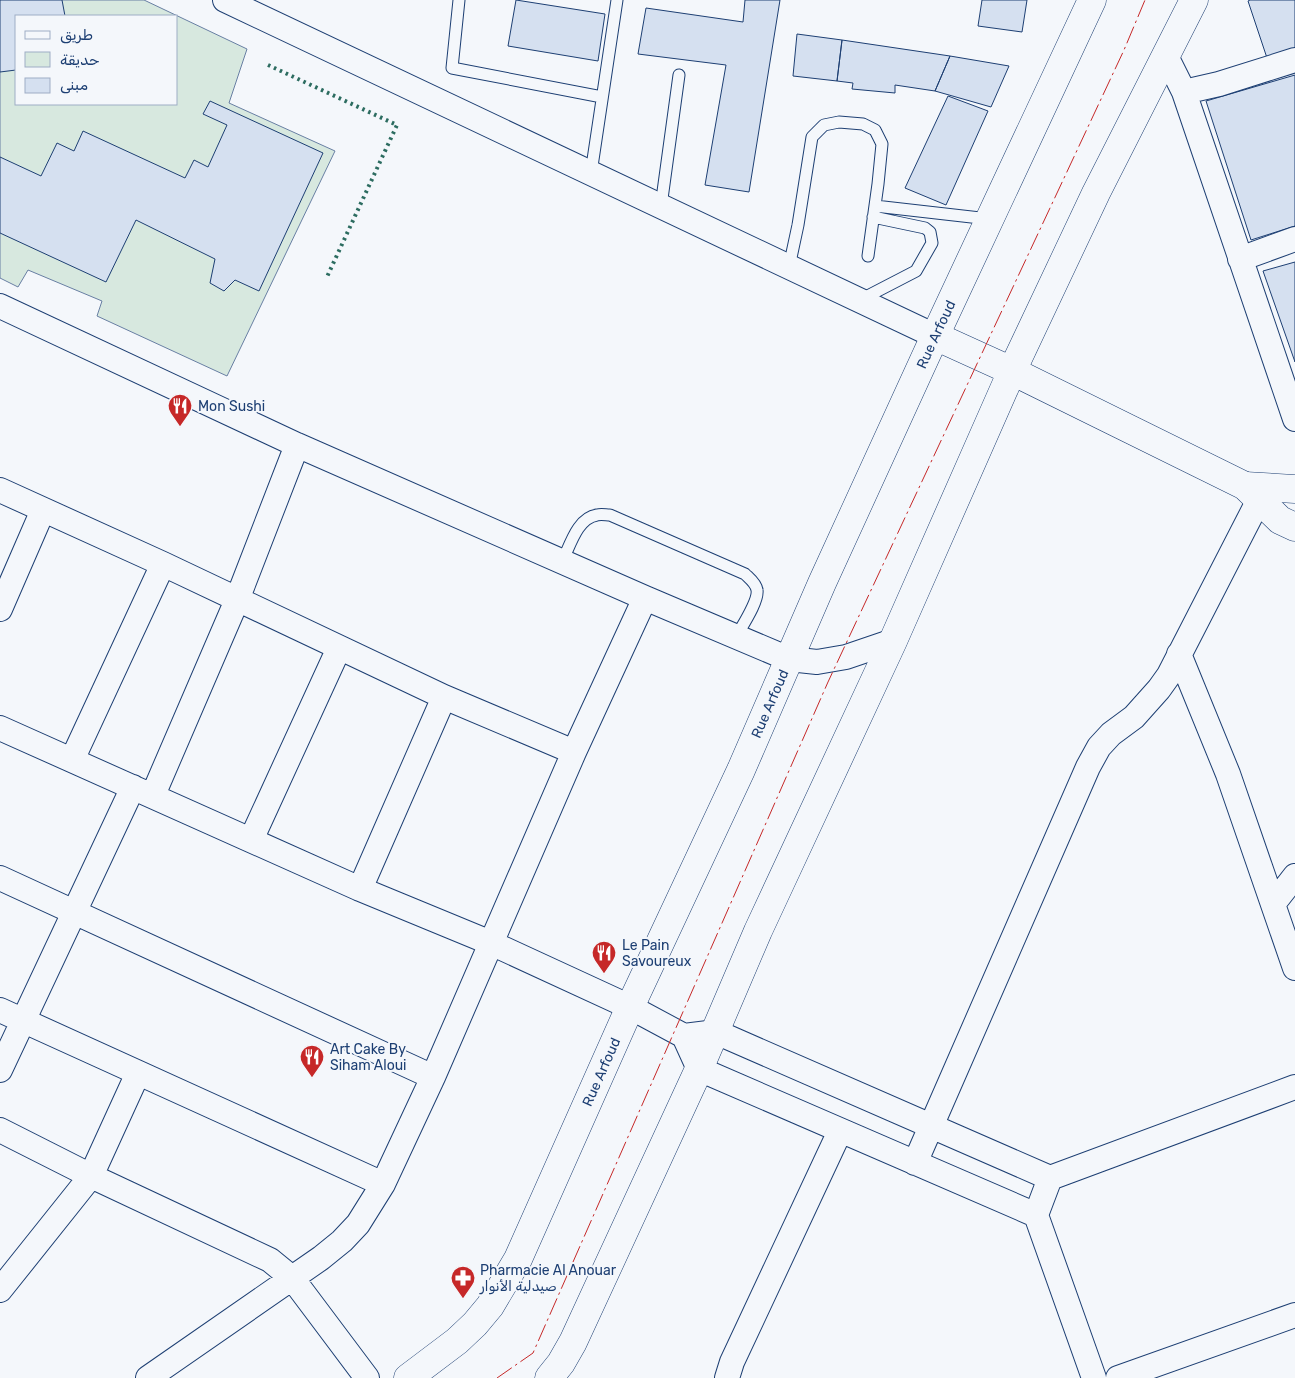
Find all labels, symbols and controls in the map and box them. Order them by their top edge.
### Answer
legend [15,15,178,105]
text: طريق [60,26,93,44]
text: حديقة [60,51,100,69]
text: مبنى [60,76,88,94]
street label: Rue Arfoud [913,298,959,371]
restaurant icon: Mon Sushi [167,393,193,427]
place label: Mon Sushi [198,398,265,415]
street label: Rue Arfoud [748,667,793,741]
place label: Le Pain Savoureux [622,937,692,970]
restaurant icon: Le Pain Savoureux [591,940,617,974]
street label: Rue Arfoud [579,1035,624,1109]
place label: Art Cake By Siham Aloui [330,1041,407,1074]
restaurant icon: Art Cake By Siham Aloui [299,1044,325,1078]
place label: Pharmacie Al Anouar صيدلية الأنوار [479,1262,617,1295]
pharmacy icon: Pharmacie Al Anouar صيدلية الأنوار [450,1265,476,1299]

